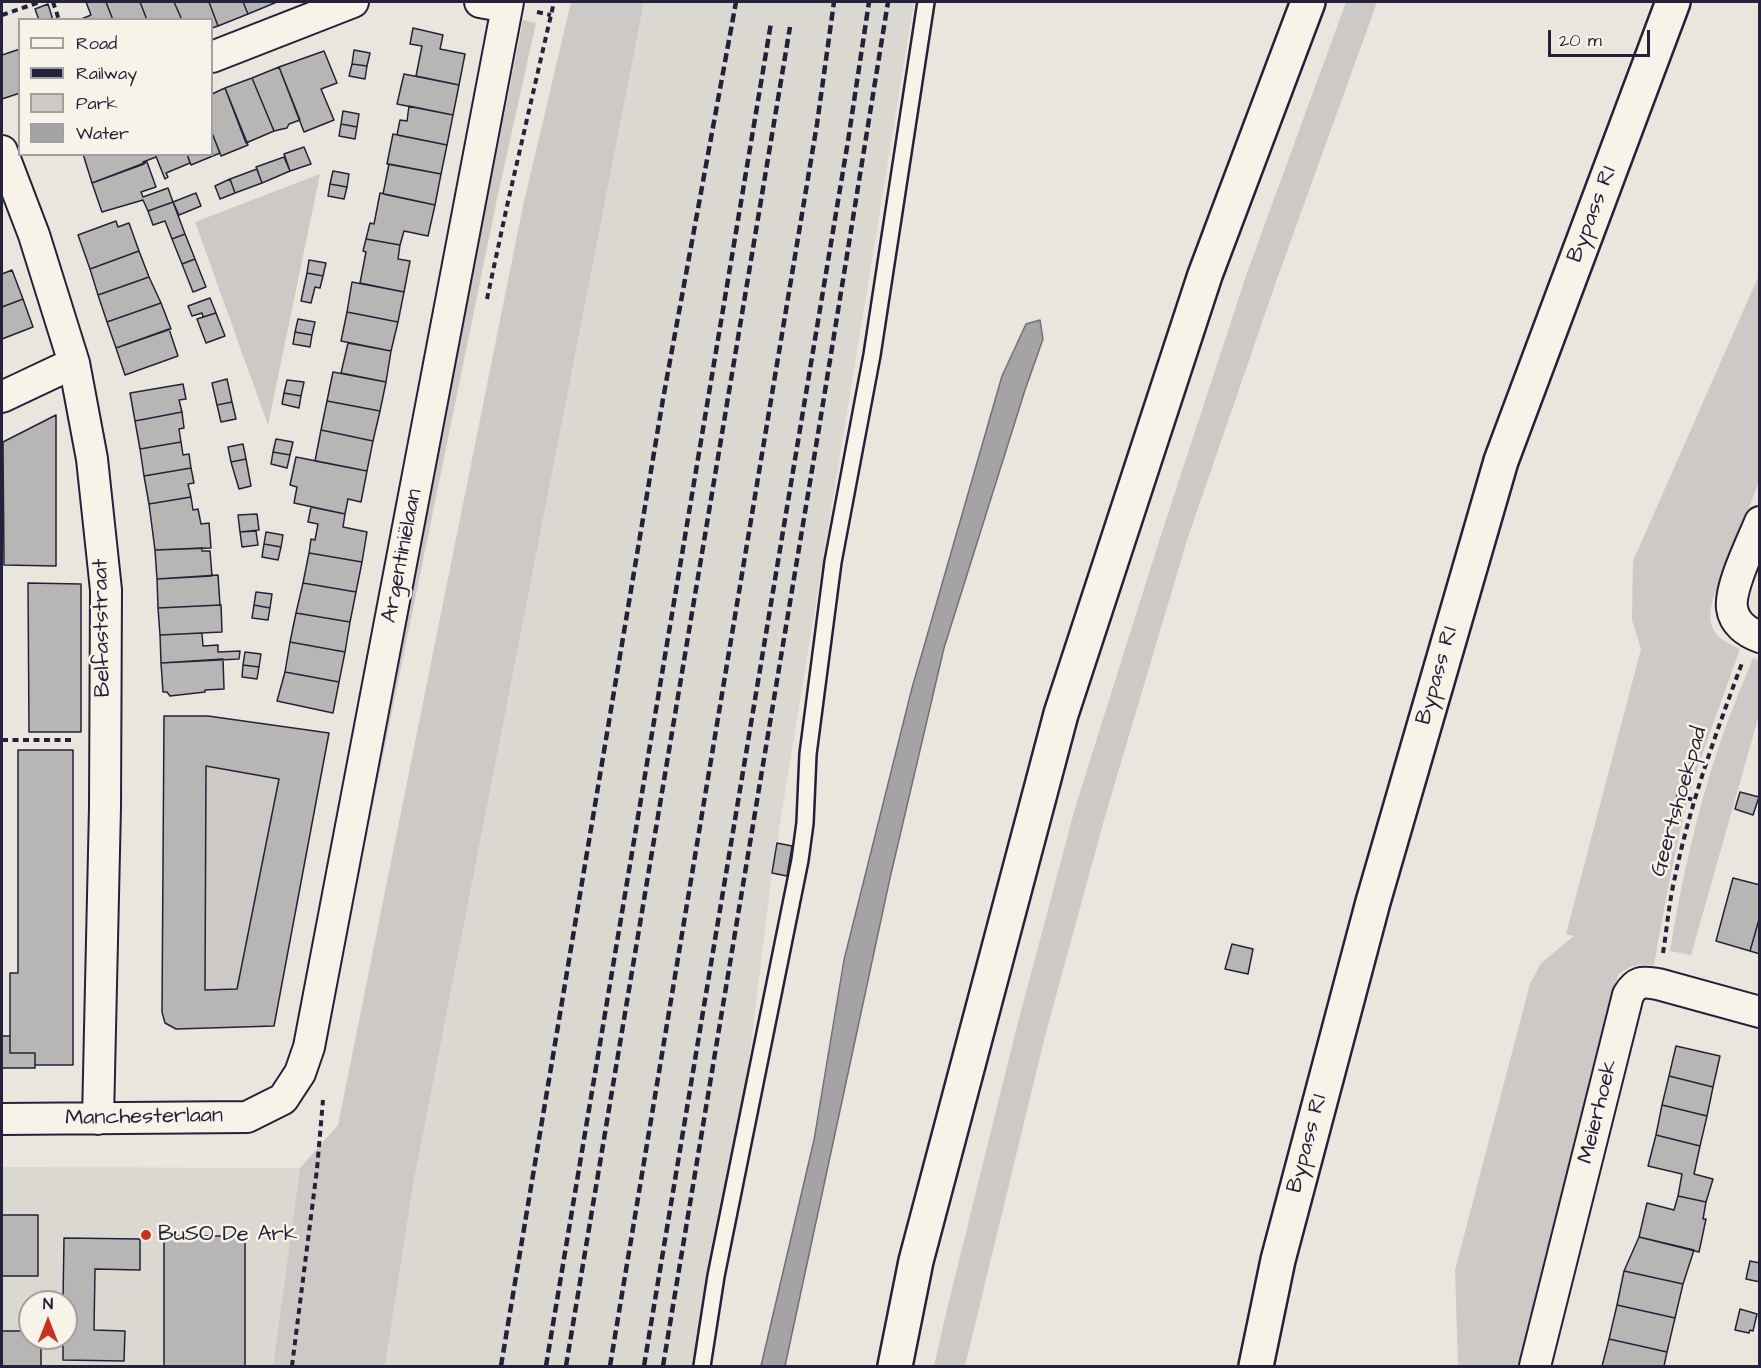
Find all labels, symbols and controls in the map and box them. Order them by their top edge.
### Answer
legend [18,18,213,156]
scale bar [1551,18,1653,56]
text: 20 m [1559,28,1602,53]
text: Road [76,31,117,56]
text: Railway [76,61,137,86]
text: Park [76,91,118,116]
text: Water [76,121,129,146]
street label: Bypass R1 [1563,163,1623,267]
street label: Argentiniëlaan [377,487,429,625]
street label: Belfaststraat [89,559,117,697]
street label: Bypass R1 [1411,624,1465,728]
street label: Geertshoekpad [1646,724,1714,880]
street label: Meierhoek [1573,1057,1625,1167]
street label: Bypass R1 [1282,1092,1334,1196]
street label: Manchesterlaan [65,1103,223,1133]
place label: BuSO De Ark [158,1222,297,1248]
marker: BuSO De Ark [139,1228,153,1242]
north arrow [18,1290,78,1350]
text: N [43,1293,53,1315]

